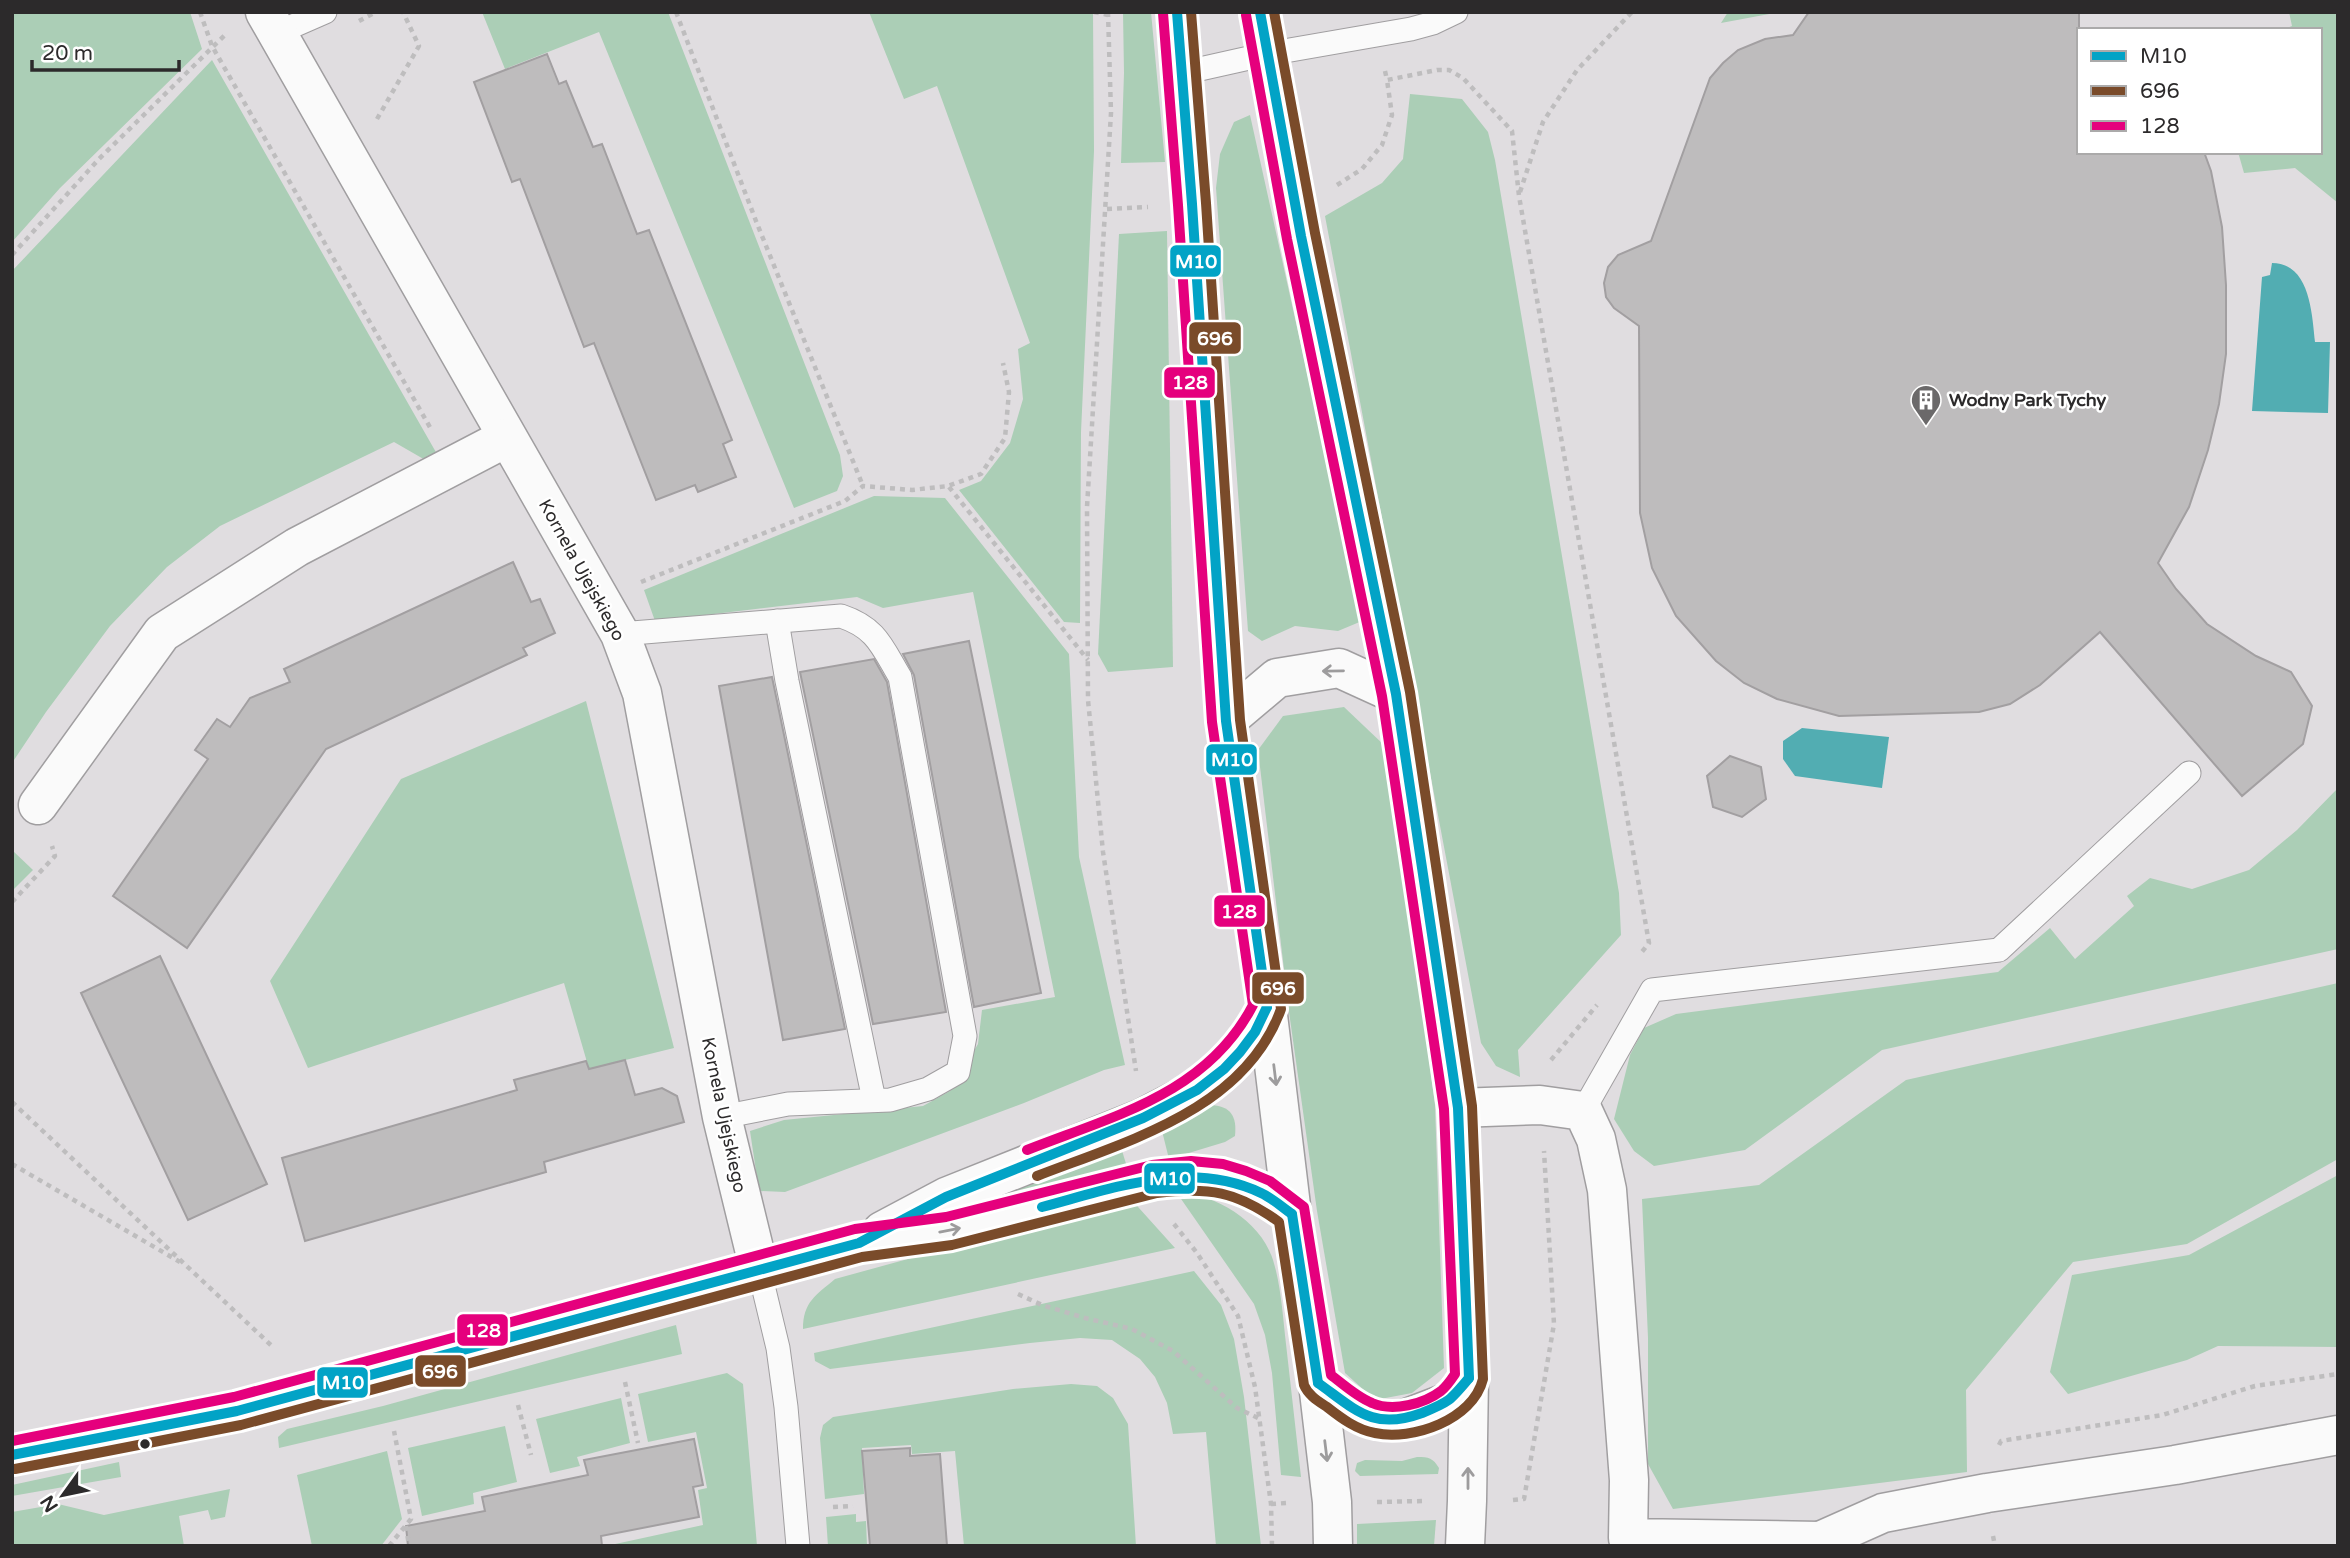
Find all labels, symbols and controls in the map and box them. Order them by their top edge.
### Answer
scale bar [32,28,178,72]
legend [2077,28,2322,154]
text: 20 m [42,41,93,66]
text: M10 [2140,44,2187,69]
text: 696 [2140,79,2180,104]
text: 128 [2140,114,2180,139]
line badge: M10 [1169,244,1222,278]
text: M10 [1175,251,1217,273]
line badge: 696 [1188,321,1242,355]
text: 696 [1197,328,1233,350]
line badge: 128 [1163,366,1216,399]
text: 128 [1172,372,1208,394]
building icon: Wodny Park Tychy [1909,383,1943,427]
place label: Wodny Park Tychy [1949,389,2107,411]
street label: Kornela Ujejskiego [534,495,630,645]
one-way arrow [1322,664,1345,677]
line badge: M10 [1205,743,1258,776]
text: M10 [1211,749,1253,771]
line badge: 128 [1213,894,1266,928]
text: 128 [1221,901,1257,923]
line badge: 696 [1251,971,1305,1005]
text: 696 [1260,978,1296,1000]
street label: Kornela Ujejskiego [697,1035,751,1195]
one-way arrow [1269,1063,1282,1085]
line badge: M10 [1143,1162,1196,1195]
text: M10 [1149,1168,1191,1190]
one-way arrow [938,1222,961,1236]
line badge: 128 [456,1313,509,1347]
text: 128 [465,1320,501,1342]
line badge: 696 [414,1354,467,1388]
text: 696 [422,1361,458,1383]
line badge: M10 [316,1366,369,1399]
text: M10 [322,1372,364,1394]
unlabelled marker [138,1437,152,1451]
one-way arrow [1320,1439,1333,1462]
north arrow [28,1460,98,1530]
one-way arrow [1461,1466,1475,1489]
text: N [36,1491,63,1516]

